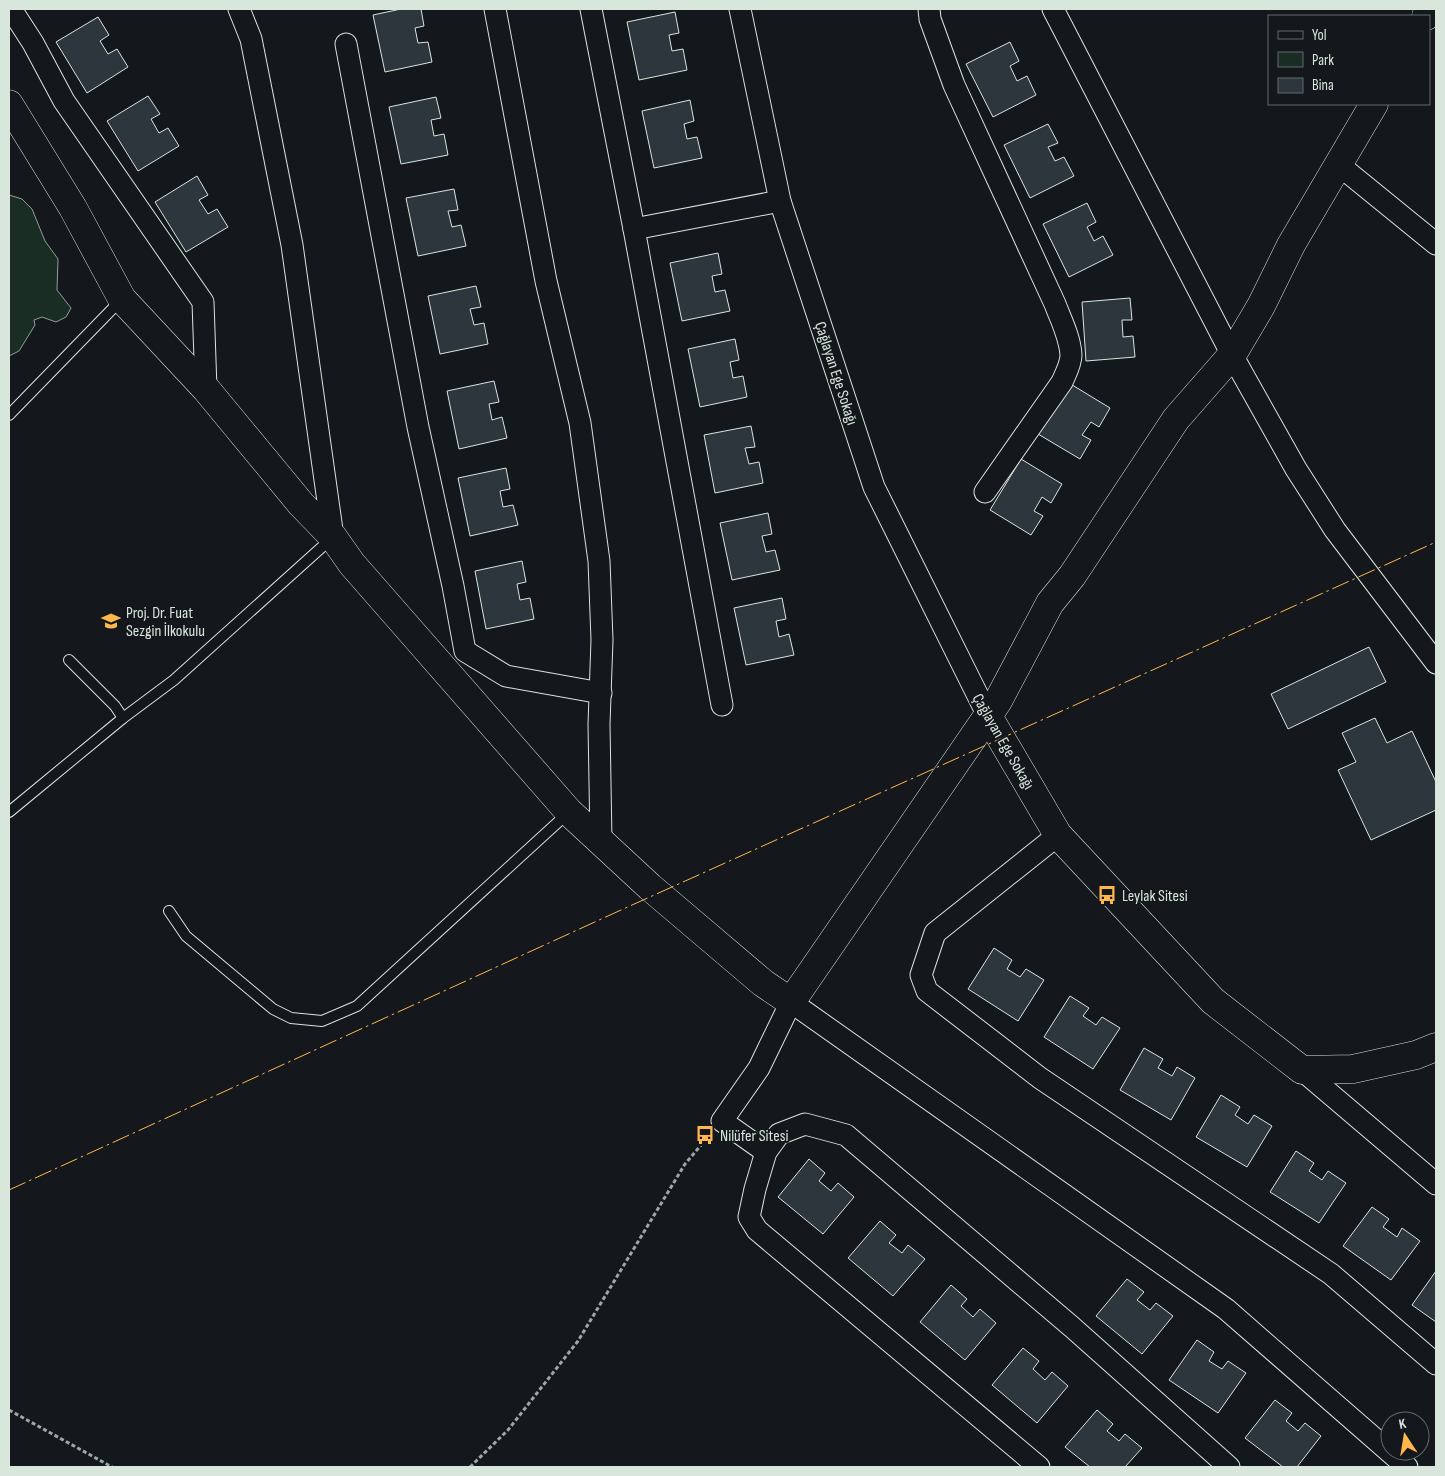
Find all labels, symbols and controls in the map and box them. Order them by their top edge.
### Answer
legend [1268,15,1430,105]
text: Yol [1312,26,1327,45]
text: Park [1312,51,1334,70]
text: Bina [1312,76,1334,95]
street label: Çağlayan Ege Sokağı [810,319,861,428]
place label: Proj. Dr. Fuat Sezgin İlkokulu [126,604,205,641]
school or university icon: Proj. Dr. Fuat Sezgin İlkokulu [100,610,122,632]
street label: Çağlayan Ege Sokağı [968,690,1038,793]
bus stop icon: Leylak Sitesi [1096,884,1118,906]
place label: Leylak Sitesi [1122,887,1188,906]
bus stop icon: Nilüfer Sitesi [694,1124,716,1146]
place label: Nilüfer Sitesi [720,1127,788,1146]
north arrow [1380,1411,1430,1461]
text: K [1397,1415,1408,1433]

